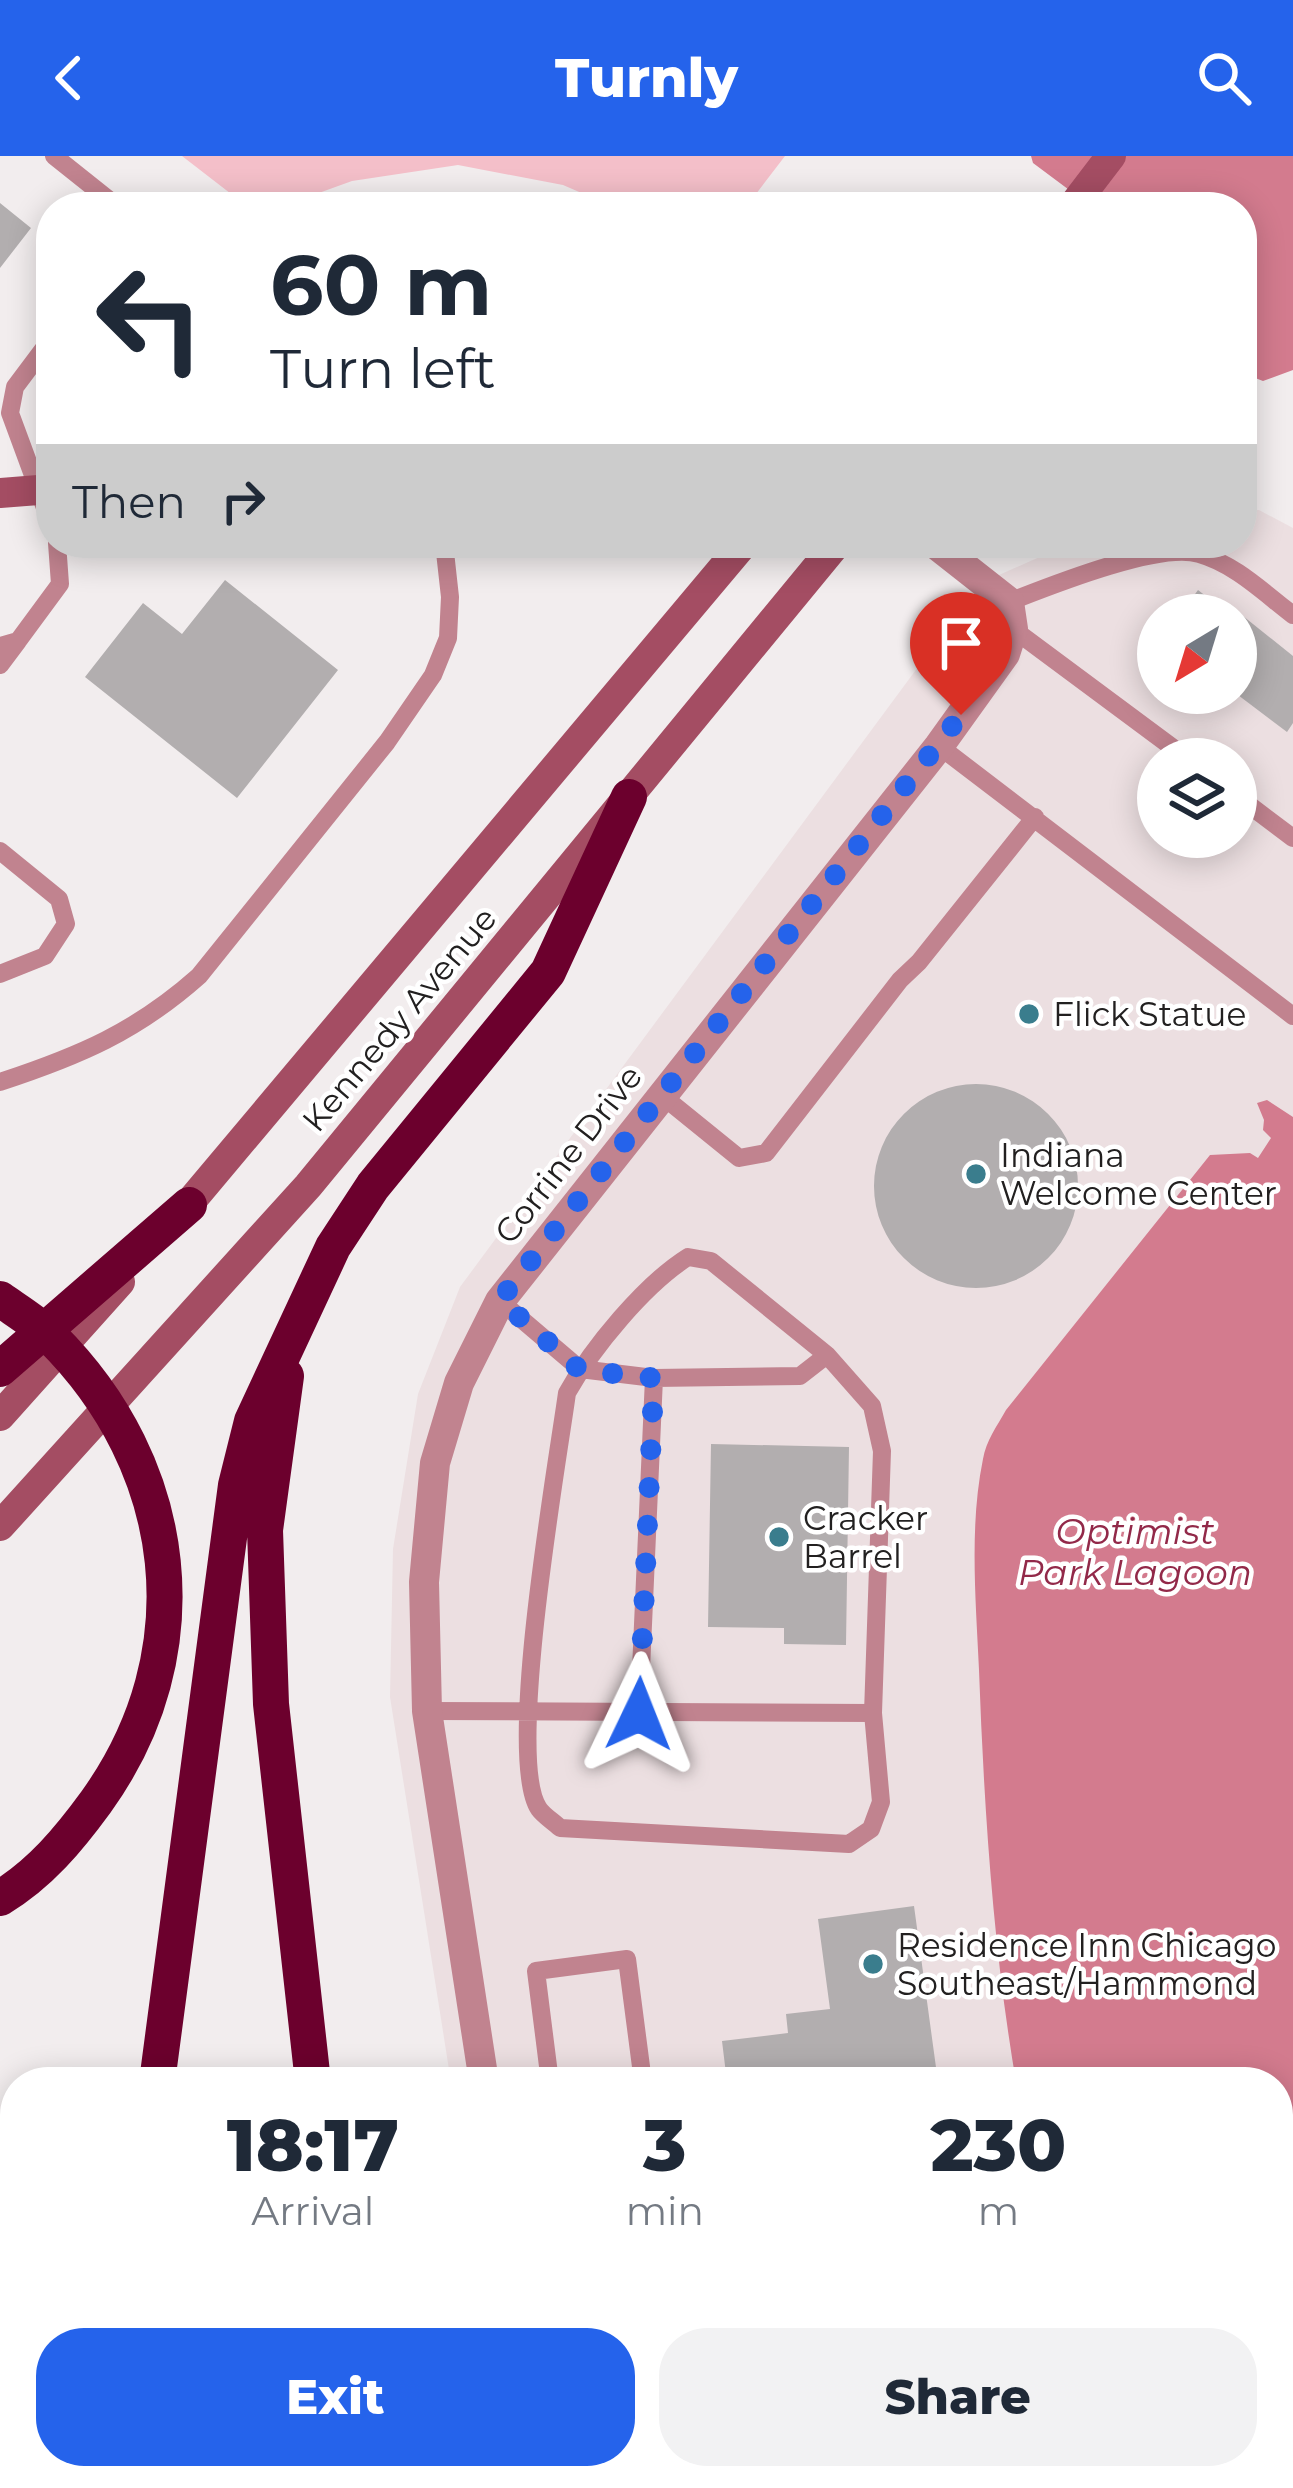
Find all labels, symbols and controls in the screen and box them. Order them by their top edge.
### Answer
icon: back [36,45,102,111]
text: Turnly [555,45,738,111]
icon: search [1191,45,1257,111]
text: 60 m [270,234,492,336]
icon: left [72,240,228,396]
text: Turn left [270,336,496,402]
icon: right [210,468,276,534]
text: Then [72,474,186,529]
pin [910,592,1012,715]
north arrow [1137,594,1257,714]
map controls [1137,594,1257,858]
icon: arrive [928,610,994,676]
button: layers [1137,738,1257,858]
street label: Kennedy Avenue [294,899,504,1139]
place label: Flick Statue [1053,994,1246,1034]
marker: Flick Statue [1016,1001,1042,1027]
street label: Corrine Drive [486,1057,650,1251]
place label: Indiana Welcome Center [1000,1135,1277,1213]
marker: Indiana Welcome Center [963,1161,989,1187]
place label: Cracker Barrel [803,1498,928,1576]
water label: Optimist Park Lagoon [1018,1509,1252,1594]
marker: Cracker Barrel [766,1524,792,1550]
position arrow [576,1651,702,1777]
place label: Residence Inn Chicago Southeast/Hammond [897,1925,1276,2003]
marker: Residence Inn Chicago Southeast/Hammond [860,1951,886,1977]
text: 18:17 [227,2101,399,2189]
text: 3 [643,2101,686,2189]
text: 230 [930,2101,1066,2189]
text: Arrival [251,2187,374,2235]
text: min [626,2187,704,2235]
text: m [978,2187,1019,2235]
button: Exit [36,2328,635,2466]
button: Share [659,2328,1257,2466]

